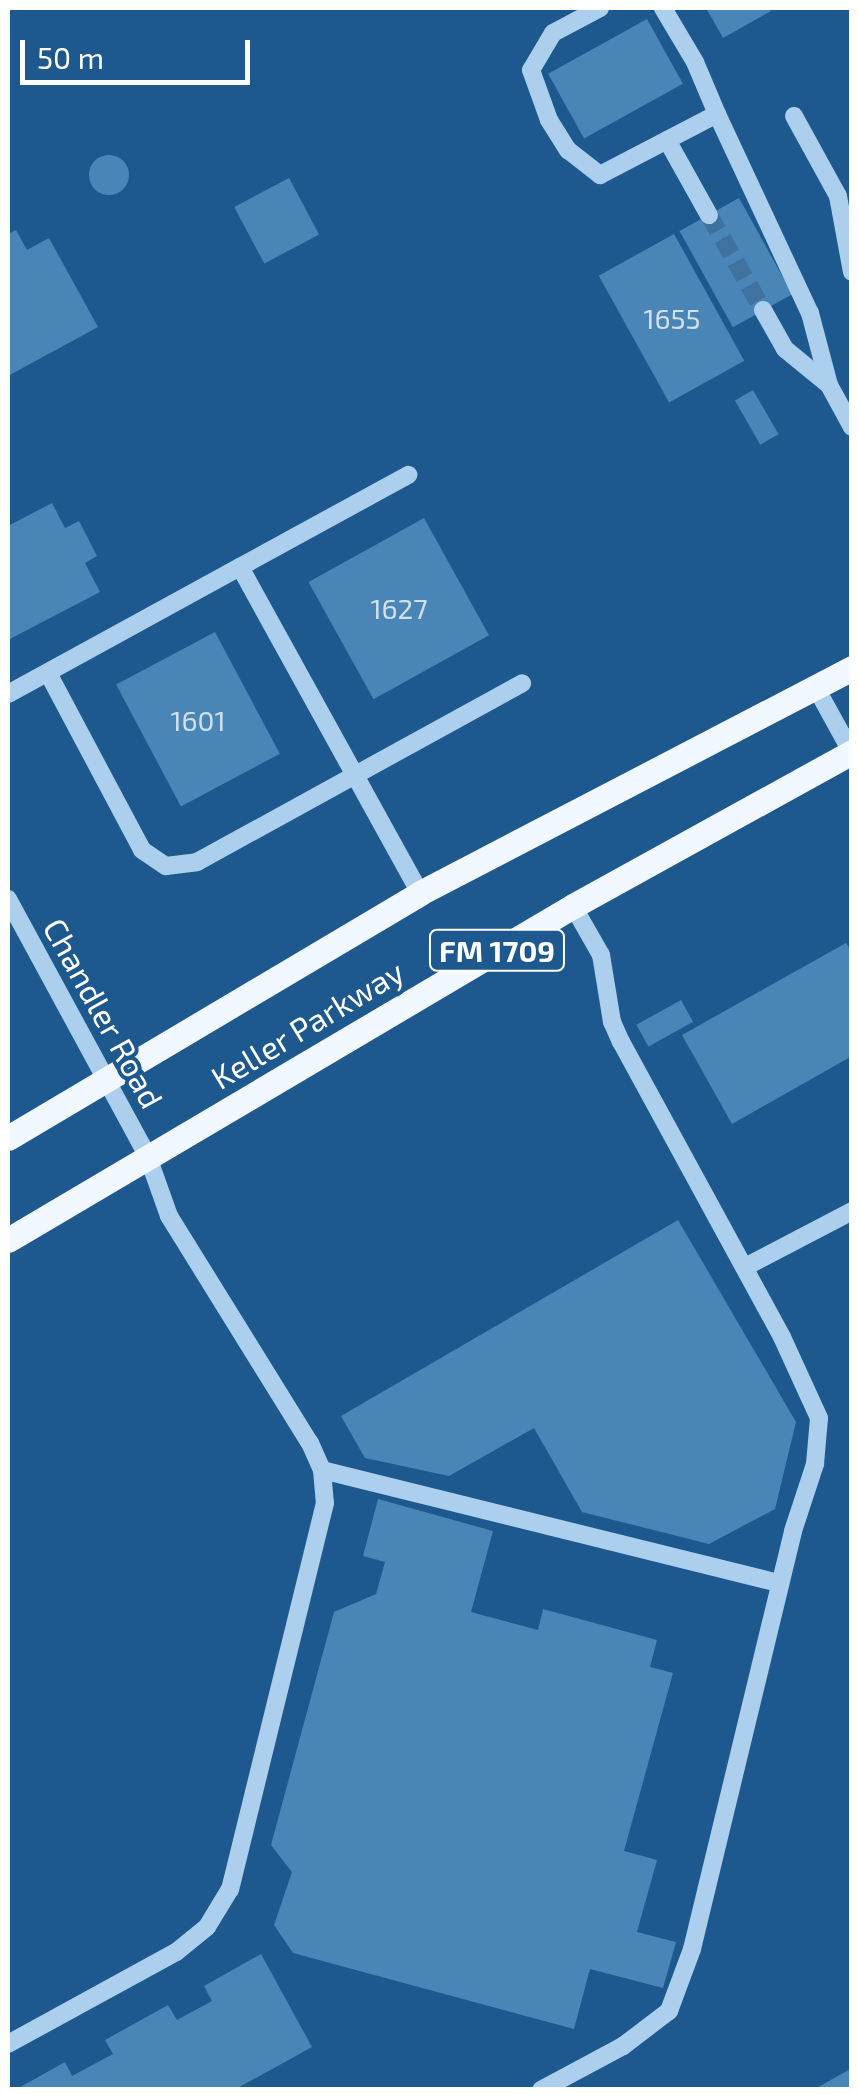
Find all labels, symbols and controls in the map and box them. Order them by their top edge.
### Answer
scale bar [25,20,255,82]
text: 50 m [37,39,104,75]
house number: 1655 [643,301,701,335]
house number: 1627 [370,591,428,625]
house number: 1601 [170,703,226,737]
street label: Chandler Road [36,911,172,1115]
road number: FM 1709 [427,925,567,975]
street label: Keller Parkway [204,951,410,1097]

